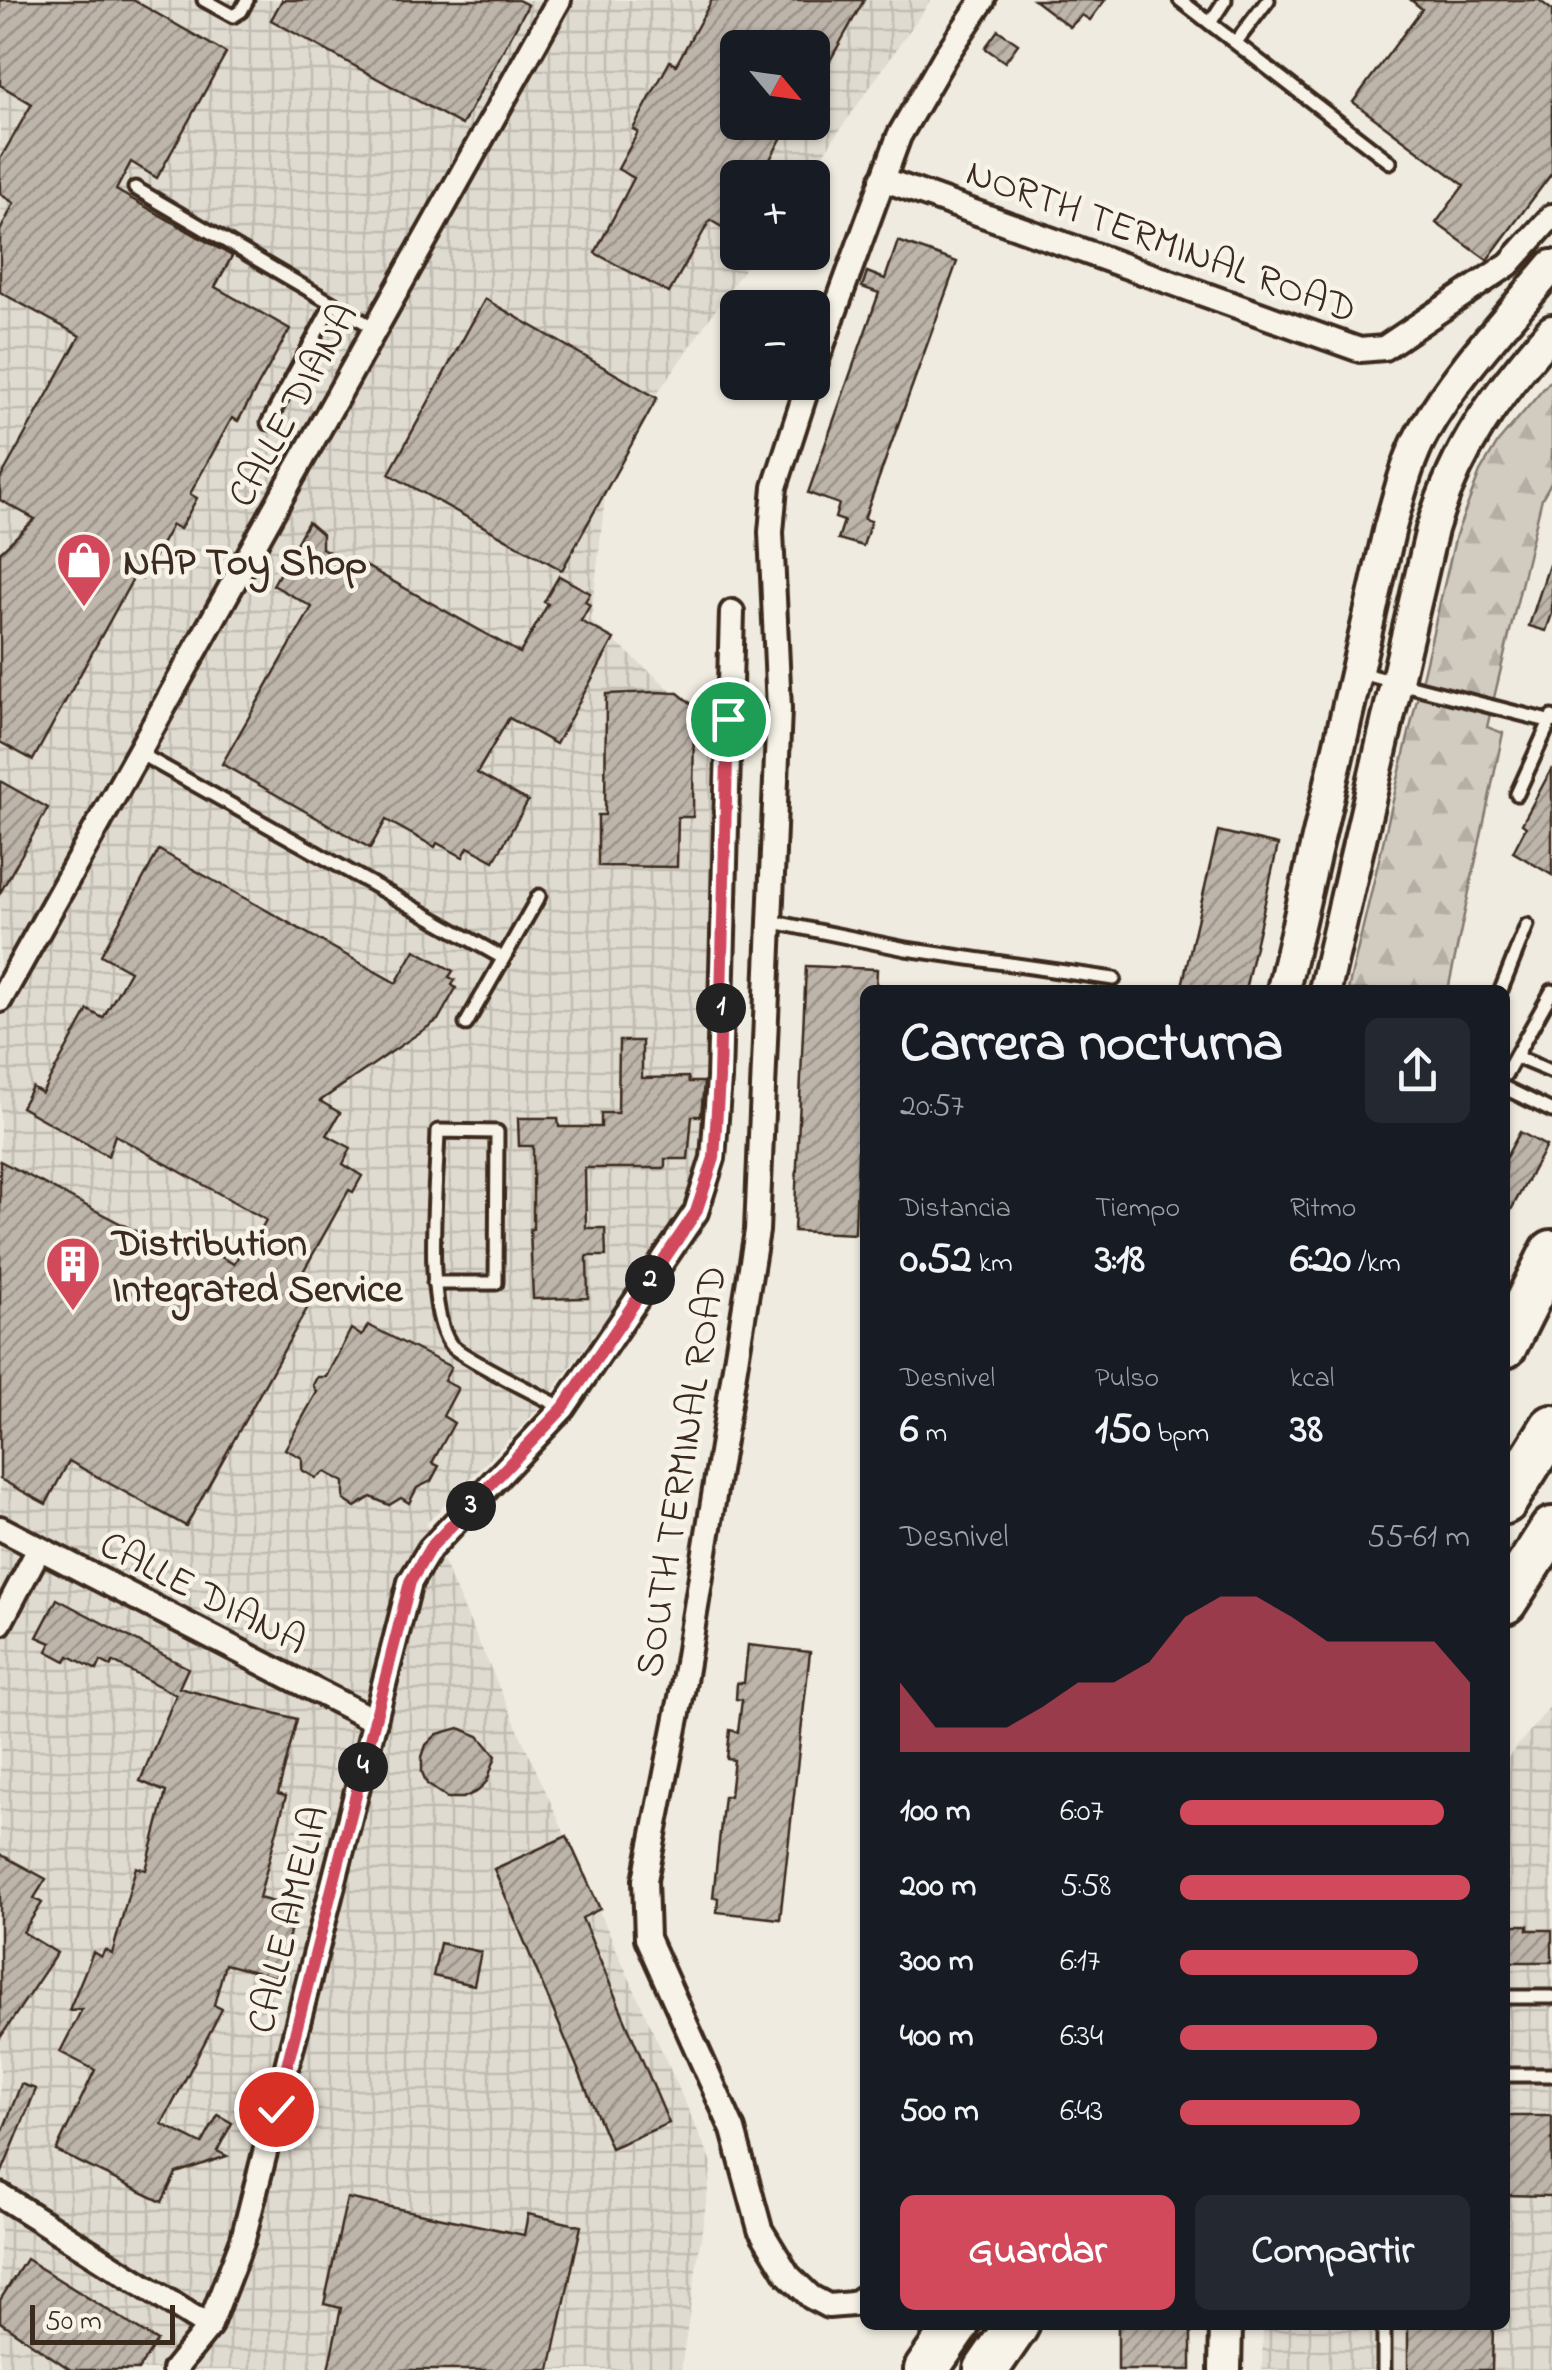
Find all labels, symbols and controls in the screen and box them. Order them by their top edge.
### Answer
north arrow [720,30,830,140]
map controls [720,30,830,400]
street label: NORTH TERMINAL ROAD [957,145,1364,341]
button: + [720,160,830,270]
button: − [720,290,830,400]
street label: CALLE DIANA [214,293,375,519]
shop icon: NAP Toy Shop [54,530,114,609]
place label: NAP Toy Shop [123,535,367,594]
pin [686,677,771,762]
icon: arrive [701,692,756,747]
pin: 1 [696,983,746,1033]
text: 1 [717,987,725,1028]
text: Carrera nocturna [900,1006,1283,1086]
button: share [1365,1018,1470,1123]
text: 20:57 [900,1084,964,1131]
text: Distancia [900,1189,1011,1230]
text: Tiempo [1095,1189,1180,1230]
text: Ritmo [1290,1189,1356,1230]
place label: Distribution Integrated Service [110,1216,404,1321]
text: 0.52 [900,1230,972,1291]
text: 3:18 [1095,1230,1145,1291]
text: 6:20 [1290,1230,1351,1291]
building icon: Distribution Integrated Service [43,1234,103,1313]
text: km [972,1244,1013,1285]
text: /km [1351,1244,1401,1285]
pin: 2 [625,1255,675,1305]
text: 2 [643,1259,657,1300]
street label: SOUTH TERMINAL ROAD [622,1262,745,1682]
text: Desnivel [900,1359,995,1400]
text: Pulso [1095,1359,1159,1400]
text: kcal [1290,1359,1335,1400]
text: 6 [900,1400,918,1461]
text: 150 [1095,1400,1151,1461]
text: 38 [1290,1400,1323,1461]
text: m [918,1414,947,1455]
text: bpm [1151,1414,1209,1455]
pin: 3 [446,1481,496,1531]
text: 3 [465,1485,477,1526]
text: Desnivel [900,1515,1009,1562]
text: 55–61 m [1367,1515,1470,1562]
street label: CALLE DIANA [88,1518,316,1672]
pin: 4 [338,1742,388,1792]
text: 4 [357,1746,369,1787]
text: 100 m [900,1789,971,1836]
text: 6:07 [1060,1789,1104,1836]
street label: CALLE AMELIA [234,1800,347,2040]
text: 200 m [900,1864,976,1911]
text: 5:58 [1060,1864,1111,1911]
text: 300 m [900,1939,974,1986]
text: 6:17 [1060,1939,1100,1986]
text: 400 m [900,2014,974,2061]
text: 6:34 [1060,2014,1103,2061]
pin [234,2067,319,2152]
icon: check [249,2082,304,2137]
text: 500 m [900,2089,979,2136]
text: 6:43 [1060,2089,1103,2136]
button: Guardar [900,2195,1175,2310]
button: Compartir [1195,2195,1470,2310]
scale bar [30,2300,175,2344]
text: 50 m [45,2302,102,2343]

